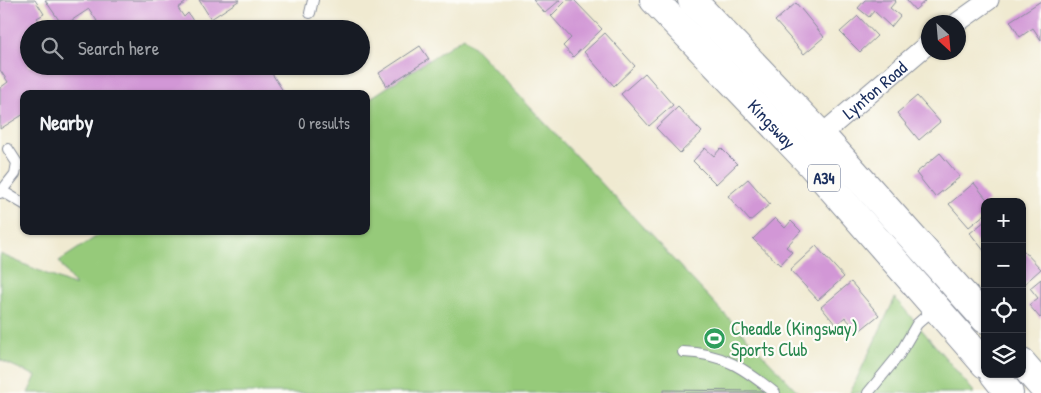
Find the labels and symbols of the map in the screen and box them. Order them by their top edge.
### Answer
north arrow [921,15,966,60]
street label: Lynton Road [837,55,912,124]
street label: Kingsway [743,93,802,154]
road number: A34 [808,164,840,192]
place label: Cheadle (Kingsway) Sports Club [731,316,858,362]
sports icon: Cheadle (Kingsway) Sports Club [703,326,727,350]

